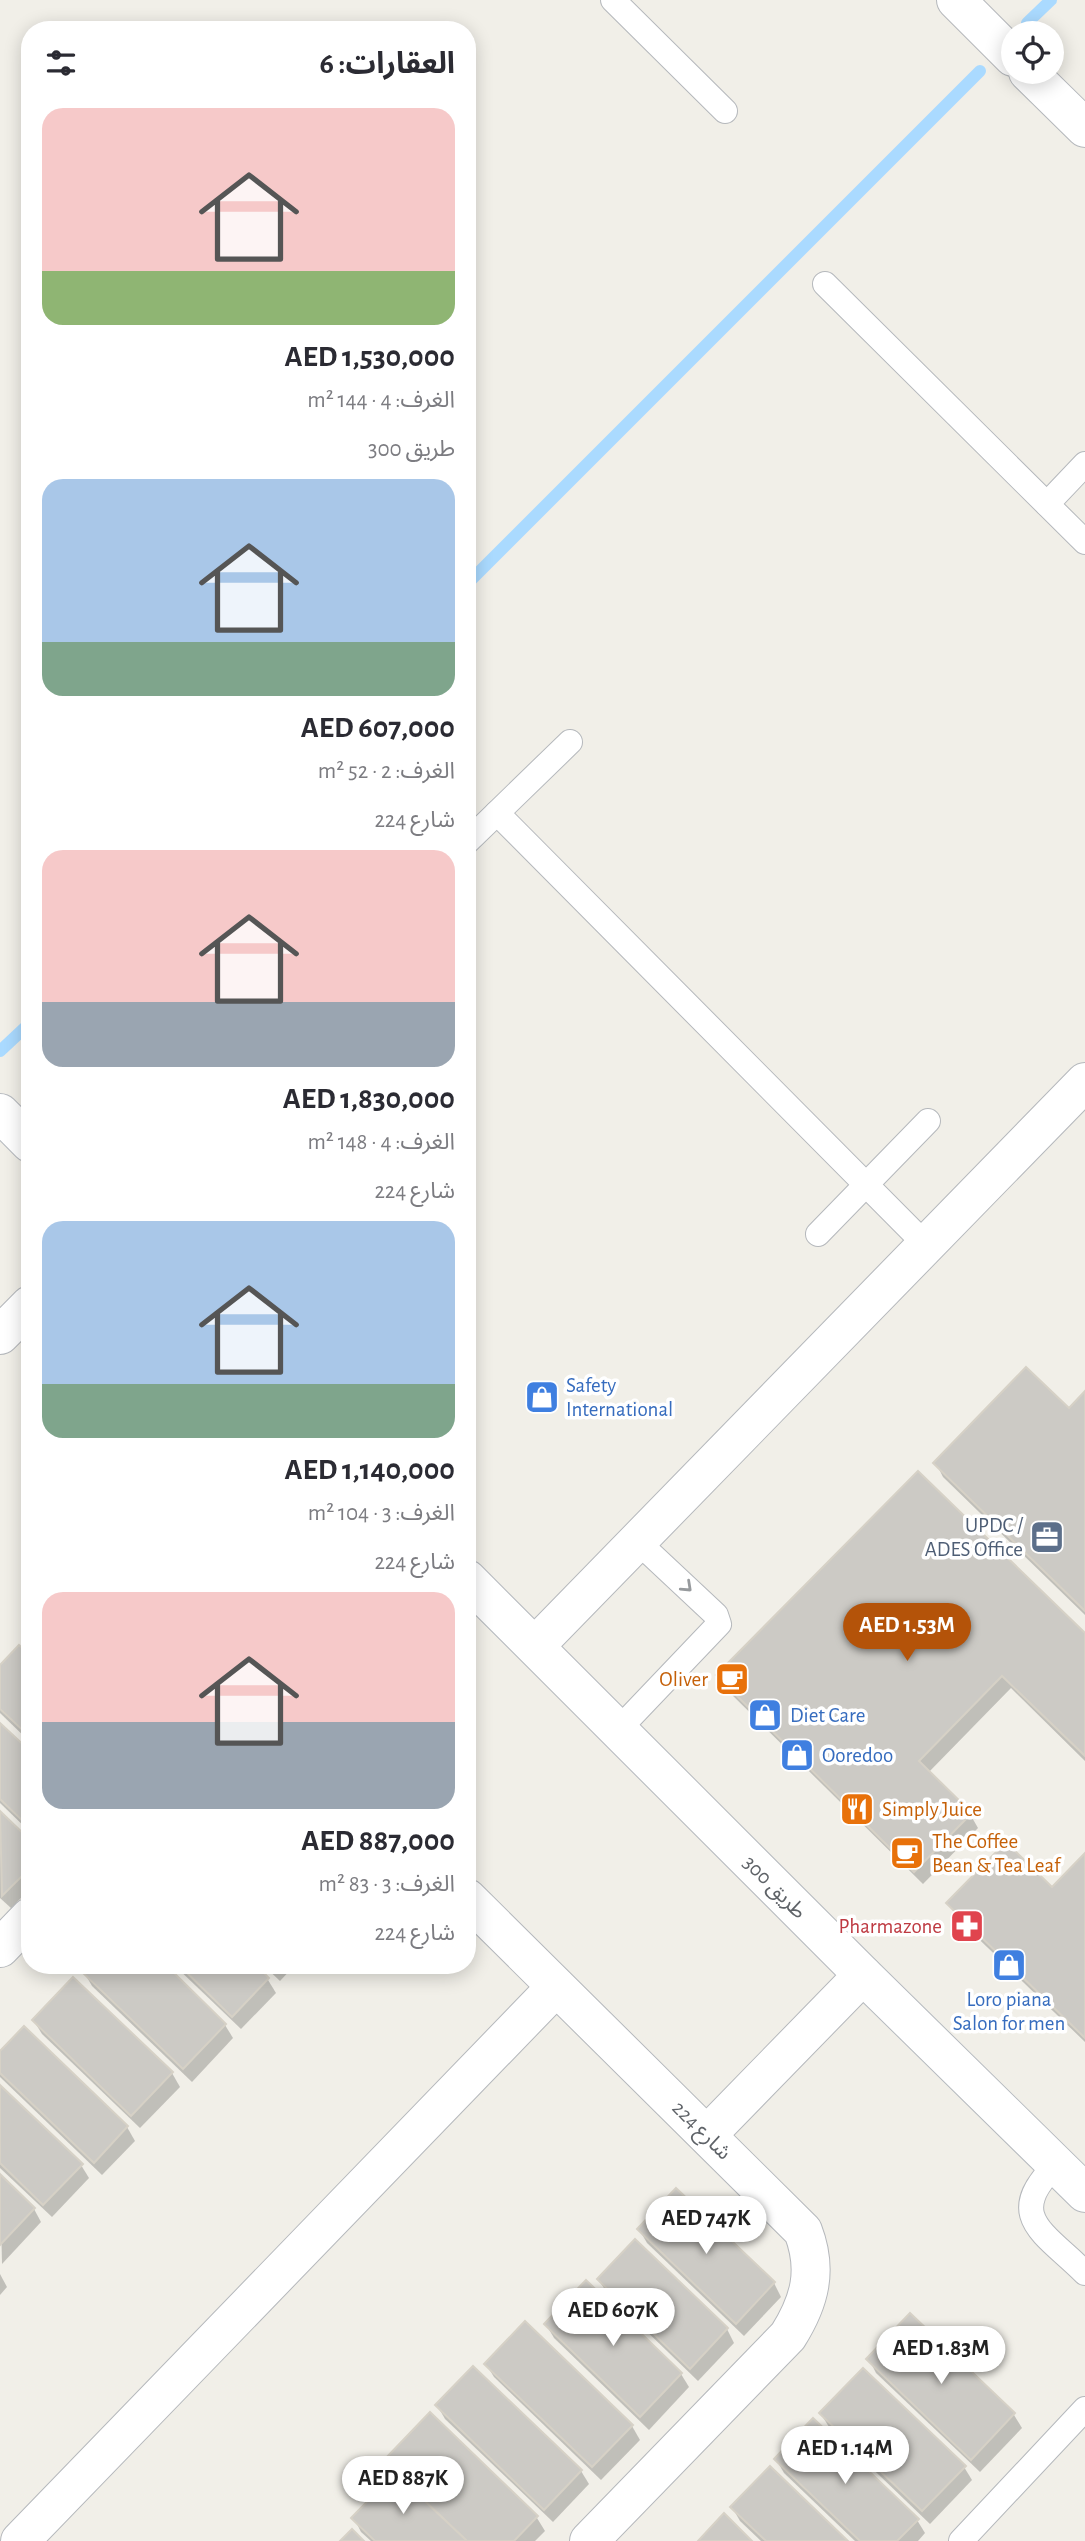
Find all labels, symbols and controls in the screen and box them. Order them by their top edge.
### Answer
map controls [1001,21,1064,84]
button: locate [1001,21,1064,84]
icon: filters [42,44,80,82]
text: العقارات: 6 [320,49,455,79]
icon: home [186,154,312,280]
text: AED 1,530,000 [285,342,455,372]
text: الغرف: 4 · 144 m² [307,389,455,412]
text: طريق 300 [368,438,455,461]
icon: home [186,525,312,651]
text: AED 607,000 [301,713,455,743]
text: الغرف: 2 · 52 m² [318,760,455,783]
text: شارع 224 [374,809,455,832]
icon: home [186,896,312,1022]
text: AED 1,830,000 [283,1084,455,1114]
text: الغرف: 4 · 148 m² [307,1131,455,1154]
text: شارع 224 [374,1180,455,1203]
icon: home [186,1267,312,1393]
place label: Safety International [566,1375,673,1420]
shop icon: Safety International [523,1378,561,1416]
text: AED 1,140,000 [285,1455,455,1485]
text: الغرف: 3 · 104 m² [308,1502,455,1525]
place label: UPDC / ADES Office [925,1515,1024,1560]
office icon: UPDC / ADES Office [1028,1518,1066,1556]
text: شارع 224 [374,1551,455,1574]
one-way arrow [679,1579,692,1592]
pin: AED 1.53M [827,1604,987,1663]
text: AED 1.53M [859,1614,955,1637]
icon: home [186,1638,312,1764]
cafe icon: Oliver [713,1660,751,1698]
place label: Oliver [659,1669,708,1690]
shop icon: Diet Care [746,1696,784,1734]
place label: Diet Care [790,1705,865,1726]
shop icon: Ooredoo [778,1736,816,1774]
place label: Ooredoo [822,1745,893,1766]
restaurant icon: Simply Juice [838,1790,876,1828]
place label: Simply Juice [882,1799,982,1820]
text: AED 887,000 [301,1826,455,1856]
place label: The Coffee Bean & Tea Leaf [932,1831,1062,1876]
cafe icon: The Coffee Bean & Tea Leaf [888,1834,926,1872]
street label: طريق 300 [738,1852,810,1924]
text: الغرف: 3 · 83 m² [319,1873,455,1896]
pharmacy icon: Pharmazone [948,1907,986,1945]
place label: Pharmazone [838,1916,942,1937]
text: شارع 224 [374,1922,455,1945]
shop icon: Loro piana Salon for men [990,1946,1028,1984]
place label: Loro piana Salon for men [953,1989,1065,2034]
street label: شارع 224 [665,2097,735,2167]
pin: AED 747K [634,2196,778,2256]
text: AED 747K [662,2207,750,2230]
pin: AED 607K [541,2288,685,2348]
text: AED 607K [568,2299,658,2322]
pin: AED 1.83M [861,2326,1021,2386]
text: AED 1.83M [892,2337,990,2360]
pin: AED 1.14M [765,2426,925,2486]
text: AED 1.14M [797,2437,893,2460]
pin: AED 887K [331,2456,475,2516]
text: AED 887K [358,2467,448,2490]

